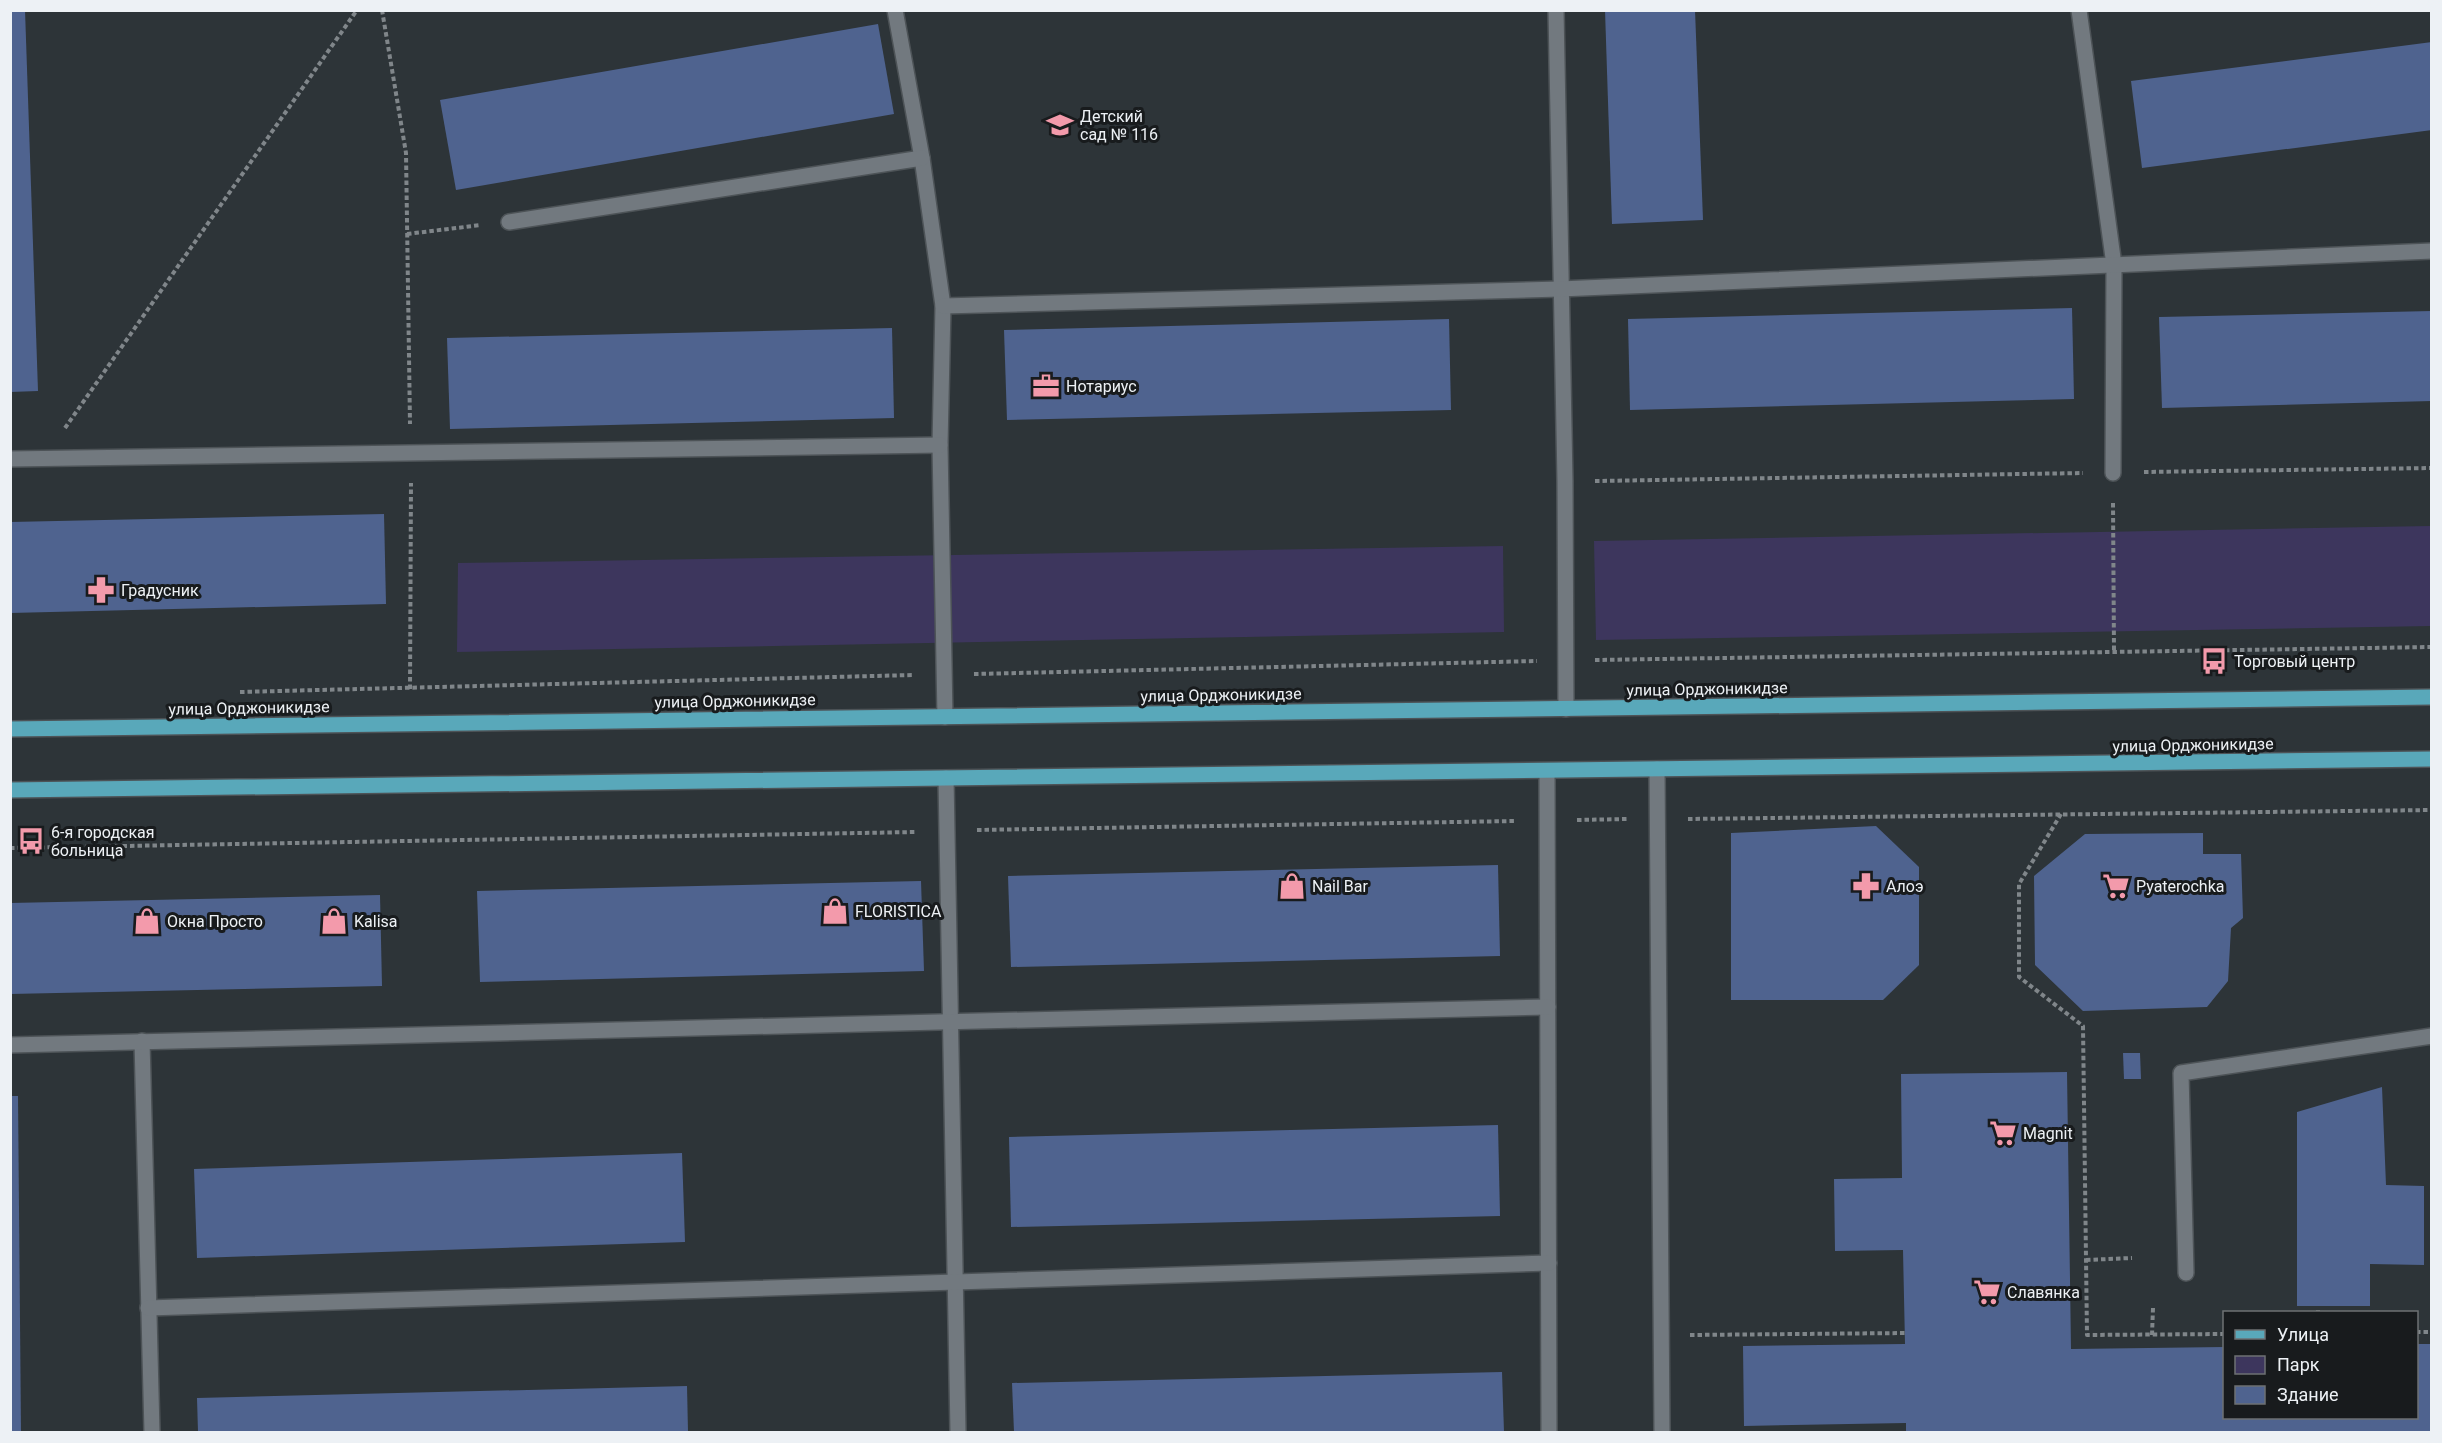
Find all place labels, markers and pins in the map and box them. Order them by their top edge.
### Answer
place label: Детский сад № 116 [1080,107,1158,144]
school or university icon: Детский сад № 116 [1045,110,1075,140]
office icon: Нотариус [1031,371,1061,401]
place label: Нотариус [1066,377,1137,396]
pharmacy icon: Градусник [86,575,116,605]
place label: Градусник [121,581,199,600]
bus stop icon: Торговый центр [2199,646,2229,676]
place label: Торговый центр [2234,652,2355,671]
place label: 6-я городская больница [51,823,155,860]
bus stop icon: 6-я городская больница [16,826,46,856]
shop icon: Nail Bar [1277,871,1307,901]
pharmacy icon: Алоэ [1851,871,1881,901]
supermarket icon: Pyaterochka [2101,871,2131,901]
place label: Nail Bar [1312,877,1369,896]
place label: Алоэ [1886,877,1924,896]
place label: Pyaterochka [2136,877,2224,896]
shop icon: FLORISTICA [820,896,850,926]
place label: FLORISTICA [855,902,942,921]
shop icon: Окна Просто [132,906,162,936]
shop icon: Kalisa [319,906,349,936]
place label: Окна Просто [167,912,263,931]
place label: Kalisa [354,912,397,931]
supermarket icon: Magnit [1988,1118,2018,1148]
place label: Magnit [2023,1124,2073,1143]
supermarket icon: Славянка [1972,1277,2002,1307]
place label: Славянка [2007,1283,2080,1302]

